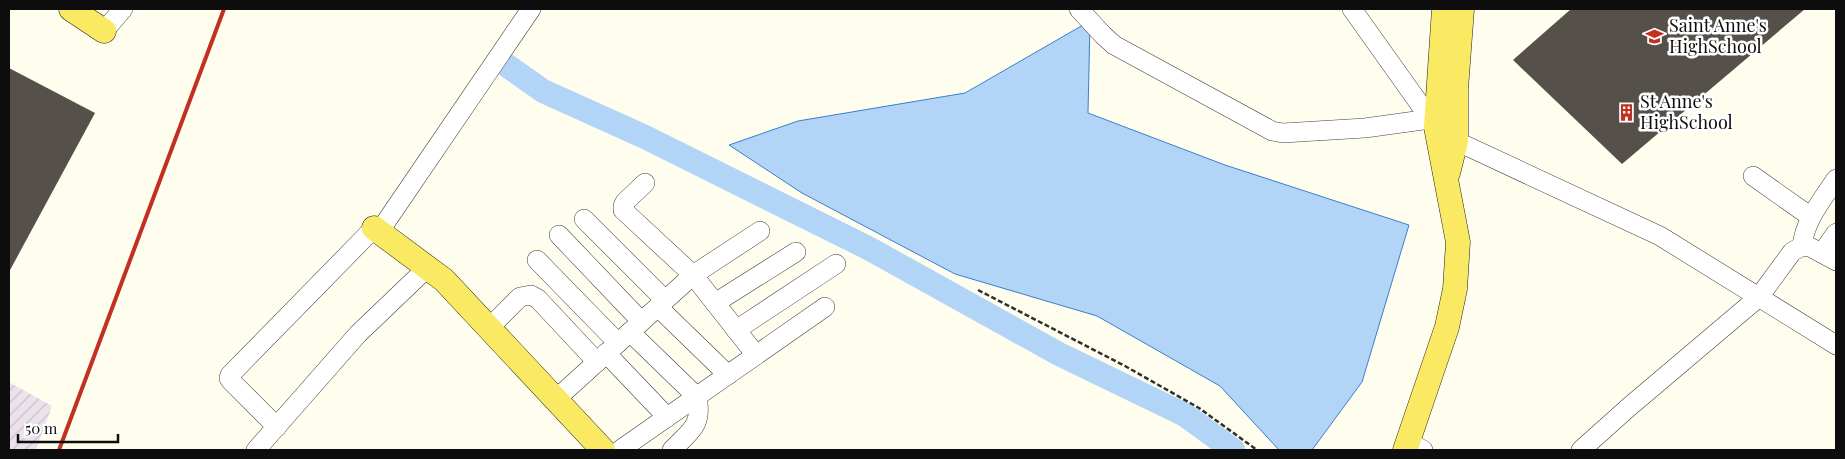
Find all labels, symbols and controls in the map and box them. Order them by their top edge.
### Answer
place label: Saint Anne's HighSchool [1669,13,1767,58]
school or university icon: Saint Anne's HighSchool [1645,26,1665,46]
place label: St Anne's HighSchool [1640,89,1733,134]
building icon: St Anne's HighSchool [1616,102,1636,122]
scale bar [18,412,118,444]
text: 50 m [25,418,58,438]

